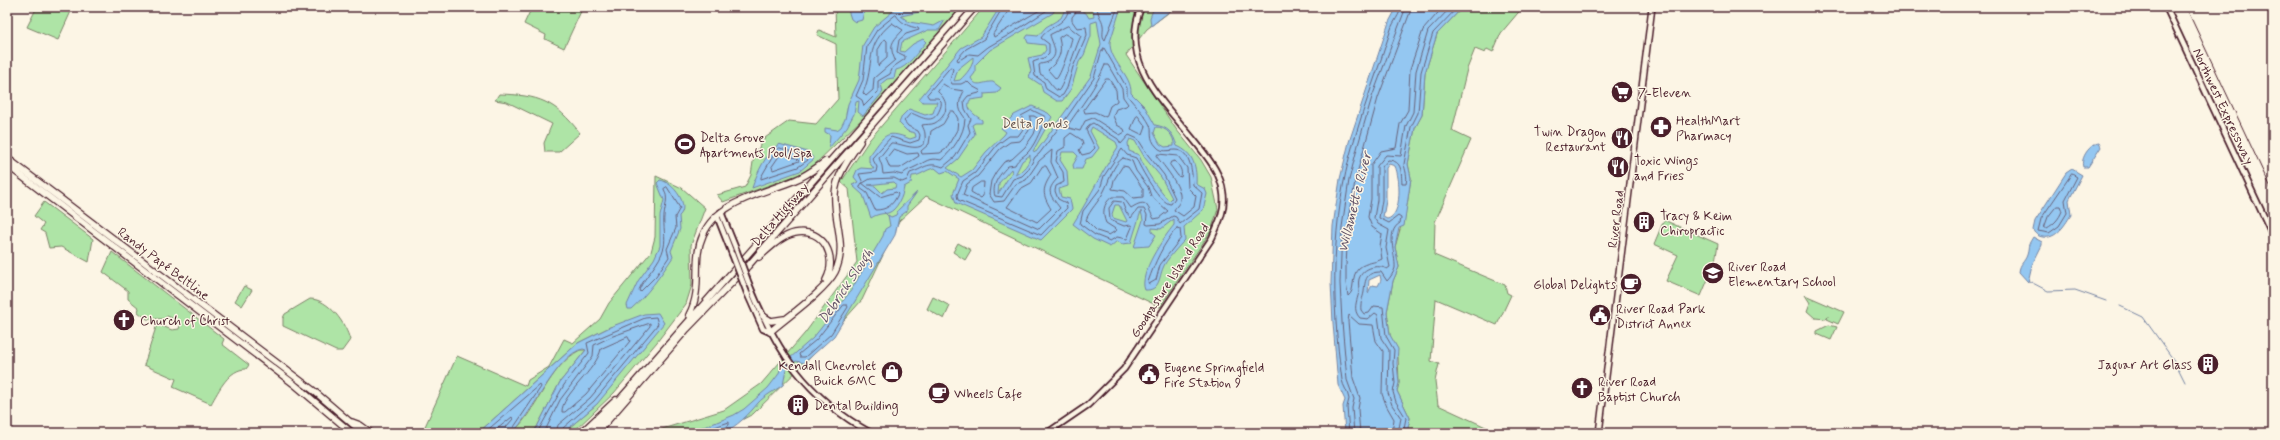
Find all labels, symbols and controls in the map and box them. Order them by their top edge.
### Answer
street label: Northwest Expressway [2188,46,2257,168]
supermarket icon: 7-Eleven [1609,79,1635,105]
place label: 7-Eleven [1638,85,1691,102]
place label: HealthMart Pharmacy [1676,113,1741,145]
pharmacy icon: HealthMart Pharmacy [1648,114,1674,140]
park label: Delta Ponds [1002,116,1068,133]
place label: Twin Dragon Restaurant [1534,124,1606,156]
restaurant icon: Twin Dragon Restaurant [1609,125,1635,151]
place label: Delta Grove Apartments Pool/Spa [700,130,813,163]
sports icon: Delta Grove Apartments Pool/Spa [672,131,698,157]
water label: Willamette River [1334,148,1377,254]
place label: Toxic Wings and Fries [1634,153,1699,185]
restaurant icon: Toxic Wings and Fries [1605,154,1631,180]
street label: Delta Highway [748,179,814,252]
street label: River Road [1605,189,1628,249]
place label: Tracy & Keim Chiropractic [1660,208,1732,240]
building icon: Tracy & Keim Chiropractic [1631,209,1657,235]
street label: Goodpasture Island Road [1127,220,1214,341]
street label: Randy Papé Beltline [114,224,213,304]
water label: Debrick Slough [814,246,879,328]
place label: River Road Elementary School [1728,259,1836,291]
school or university icon: River Road Elementary School [1700,260,1726,286]
cafe icon: Global Delights [1618,271,1644,297]
place label: Global Delights [1533,277,1616,294]
place label: River Road Park District Annex [1616,301,1706,333]
public building icon: River Road Park District Annex [1587,302,1613,328]
church icon: Church of Christ [111,307,137,333]
place label: Church of Christ [140,313,230,330]
building icon: Jaguar Art Glass [2195,351,2221,377]
place label: Jaguar Art Glass [2098,357,2192,376]
place label: Kendall Chevrolet Buick GMC [779,358,877,390]
shop icon: Kendall Chevrolet Buick GMC [879,359,905,385]
place label: Eugene Springfield Fire Station 9 [1164,360,1264,392]
public building icon: Eugene Springfield Fire Station 9 [1136,361,1162,387]
place label: River Road Baptist Church [1598,374,1681,406]
church icon: River Road Baptist Church [1569,375,1595,401]
cafe icon: Wheels Cafe [926,380,952,406]
place label: Wheels Cafe [954,386,1022,403]
building icon: Dental Building [785,392,811,418]
place label: Dental Building [814,398,899,416]

